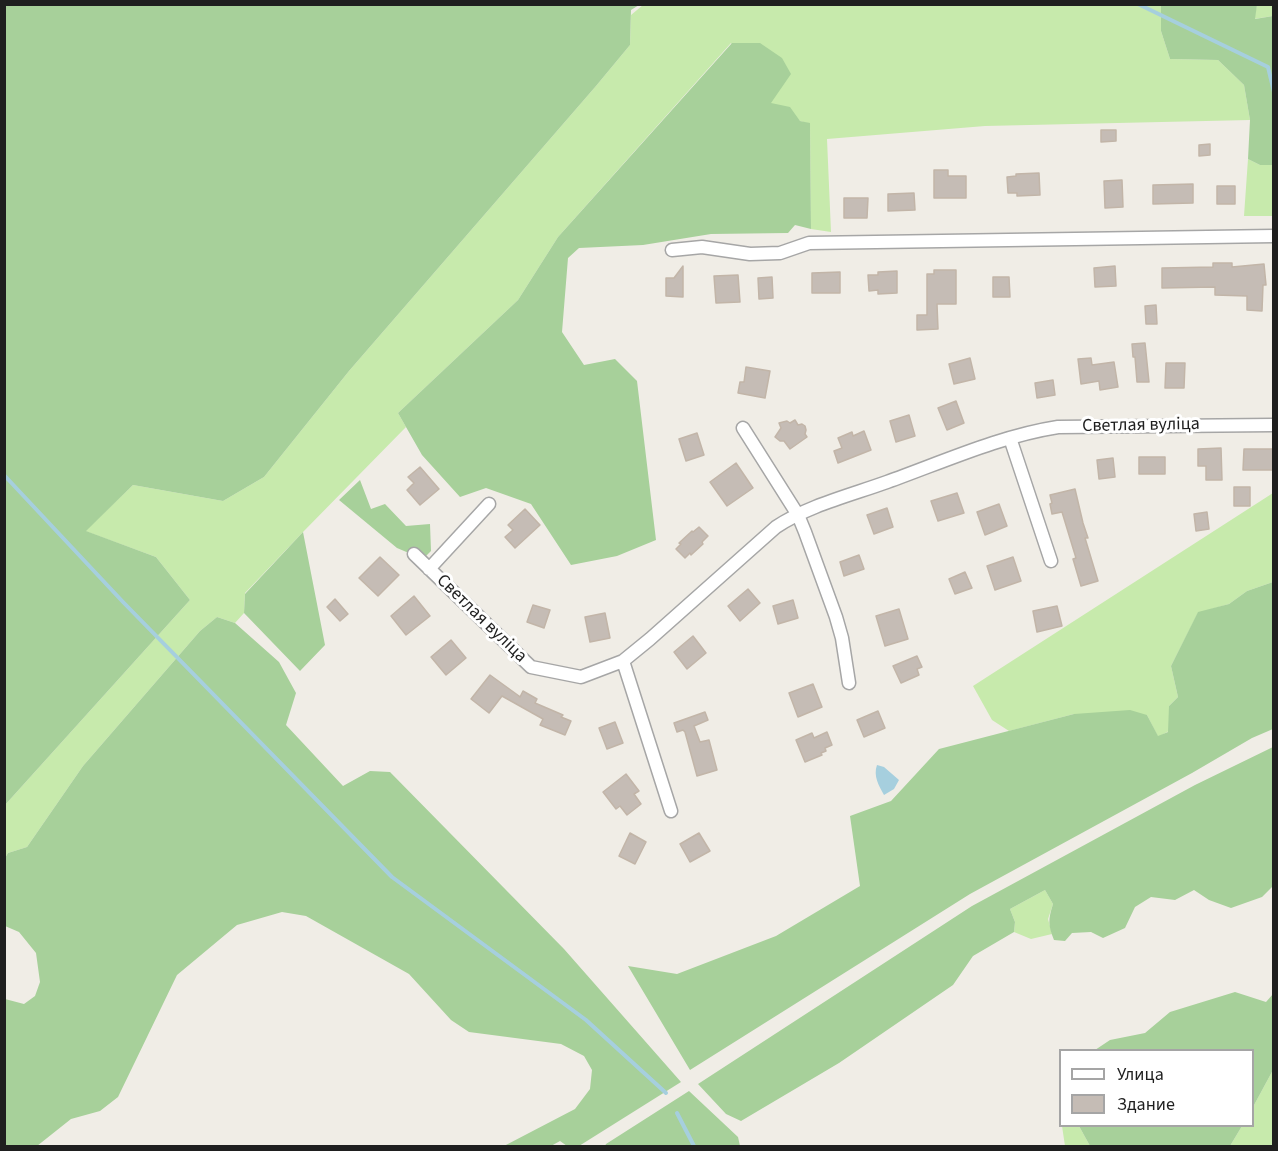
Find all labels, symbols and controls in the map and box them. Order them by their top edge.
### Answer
street label: Светлая вуліца [1082,414,1200,438]
street label: Светлая вуліца [431,570,531,668]
legend [1059,1049,1254,1127]
text: Улица [1117,1062,1164,1087]
text: Здание [1117,1092,1175,1117]

